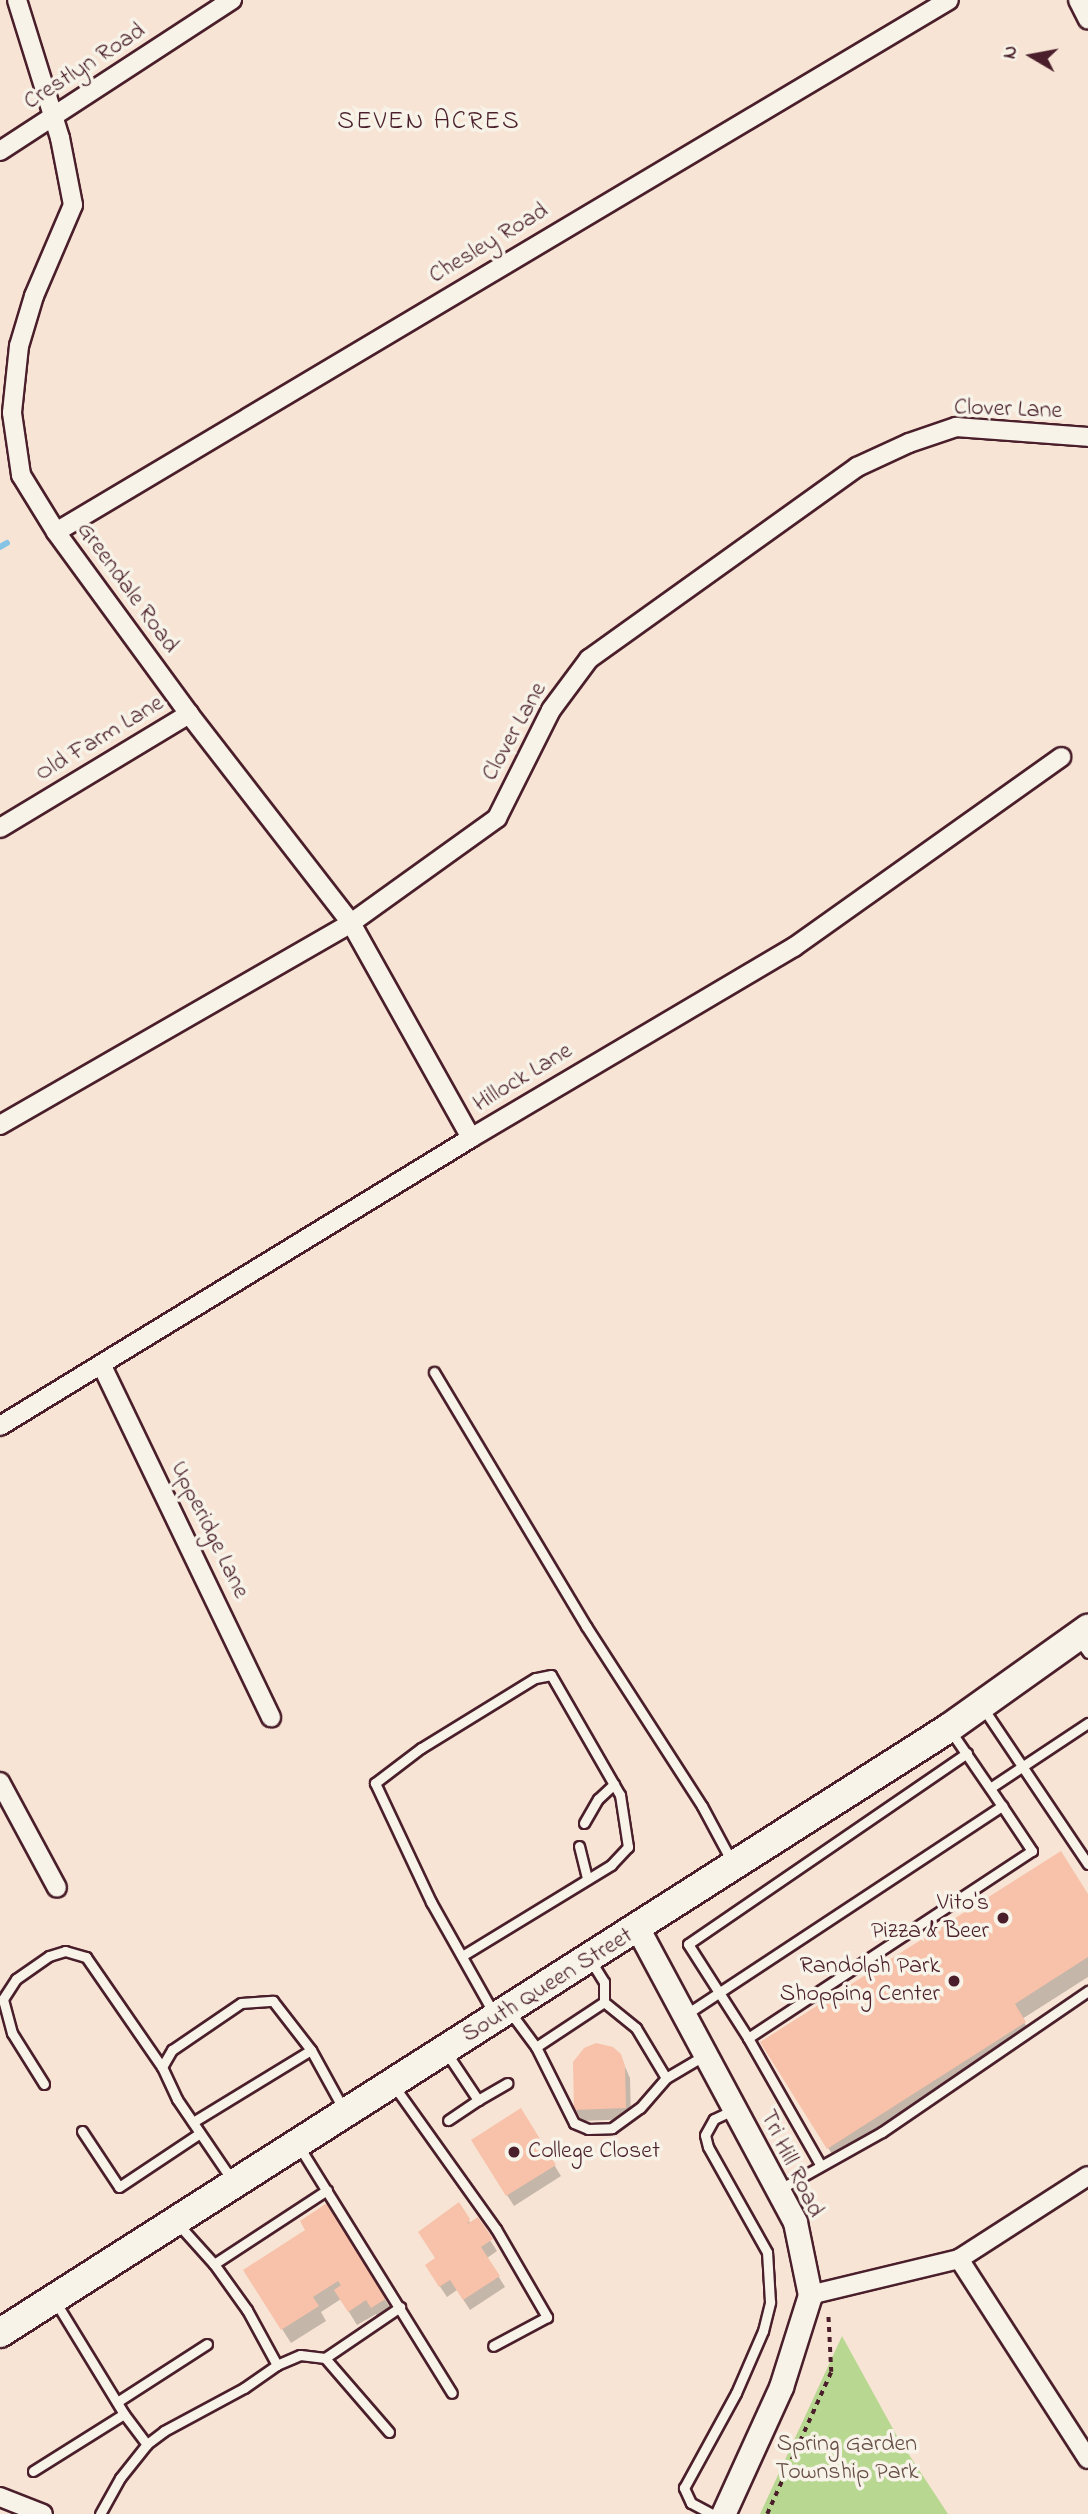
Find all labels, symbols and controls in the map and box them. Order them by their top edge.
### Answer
street label: Crestlyn Road [19,17,151,117]
north arrow [997,21,1067,91]
text: N [996,44,1025,61]
district label: SEVEN ACRES [339,107,519,139]
street label: Chesley Road [424,197,554,291]
street label: Clover Lane [953,394,1063,426]
street label: Greendale Road [70,517,184,659]
street label: Clover Lane [476,678,554,786]
street label: Old Farm Lane [31,689,169,789]
street label: Hillock Lane [468,1037,578,1119]
street label: Upperidge Lane [163,1457,255,1603]
place label: Vito's Pizza & Beer [871,1890,989,1946]
marker: Vito's Pizza & Beer [995,1910,1011,1926]
street label: South Queen Street [457,1922,639,2050]
place label: Randolph Park Shopping Center [780,1953,940,2009]
marker: Randolph Park Shopping Center [946,1973,962,1989]
street label: Tri Hill Road [753,2106,829,2222]
place label: College Closet [528,2138,660,2166]
marker: College Closet [506,2144,522,2160]
park label: Spring Garden Township Park [775,2431,919,2487]

